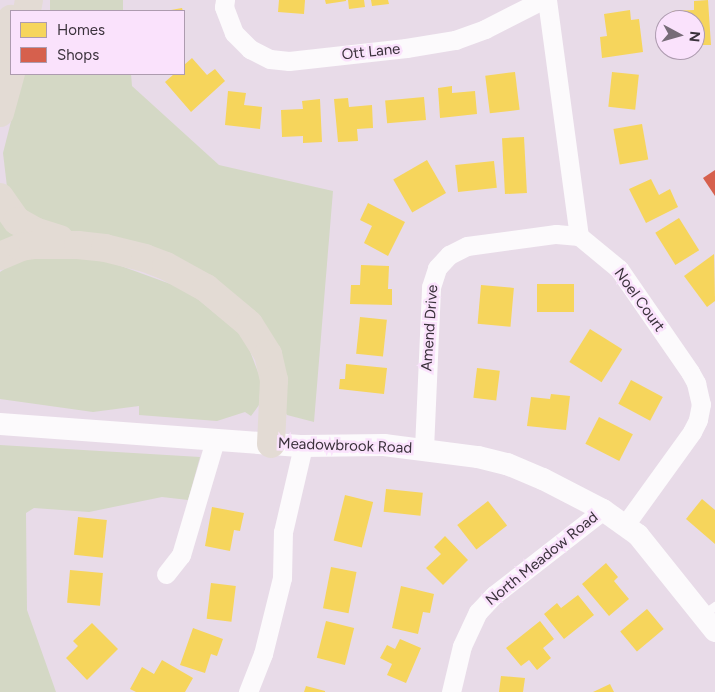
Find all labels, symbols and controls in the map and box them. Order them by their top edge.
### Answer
legend [10,10,185,75]
north arrow [655,10,705,60]
text: Homes [57,21,105,39]
text: N [685,30,703,43]
street label: Ott Lane [341,40,401,64]
text: Shops [57,46,99,64]
street label: Noel Court [610,265,668,335]
street label: Amend Drive [418,284,442,372]
street label: Meadowbrook Road [278,435,412,457]
street label: North Meadow Road [482,508,602,610]

